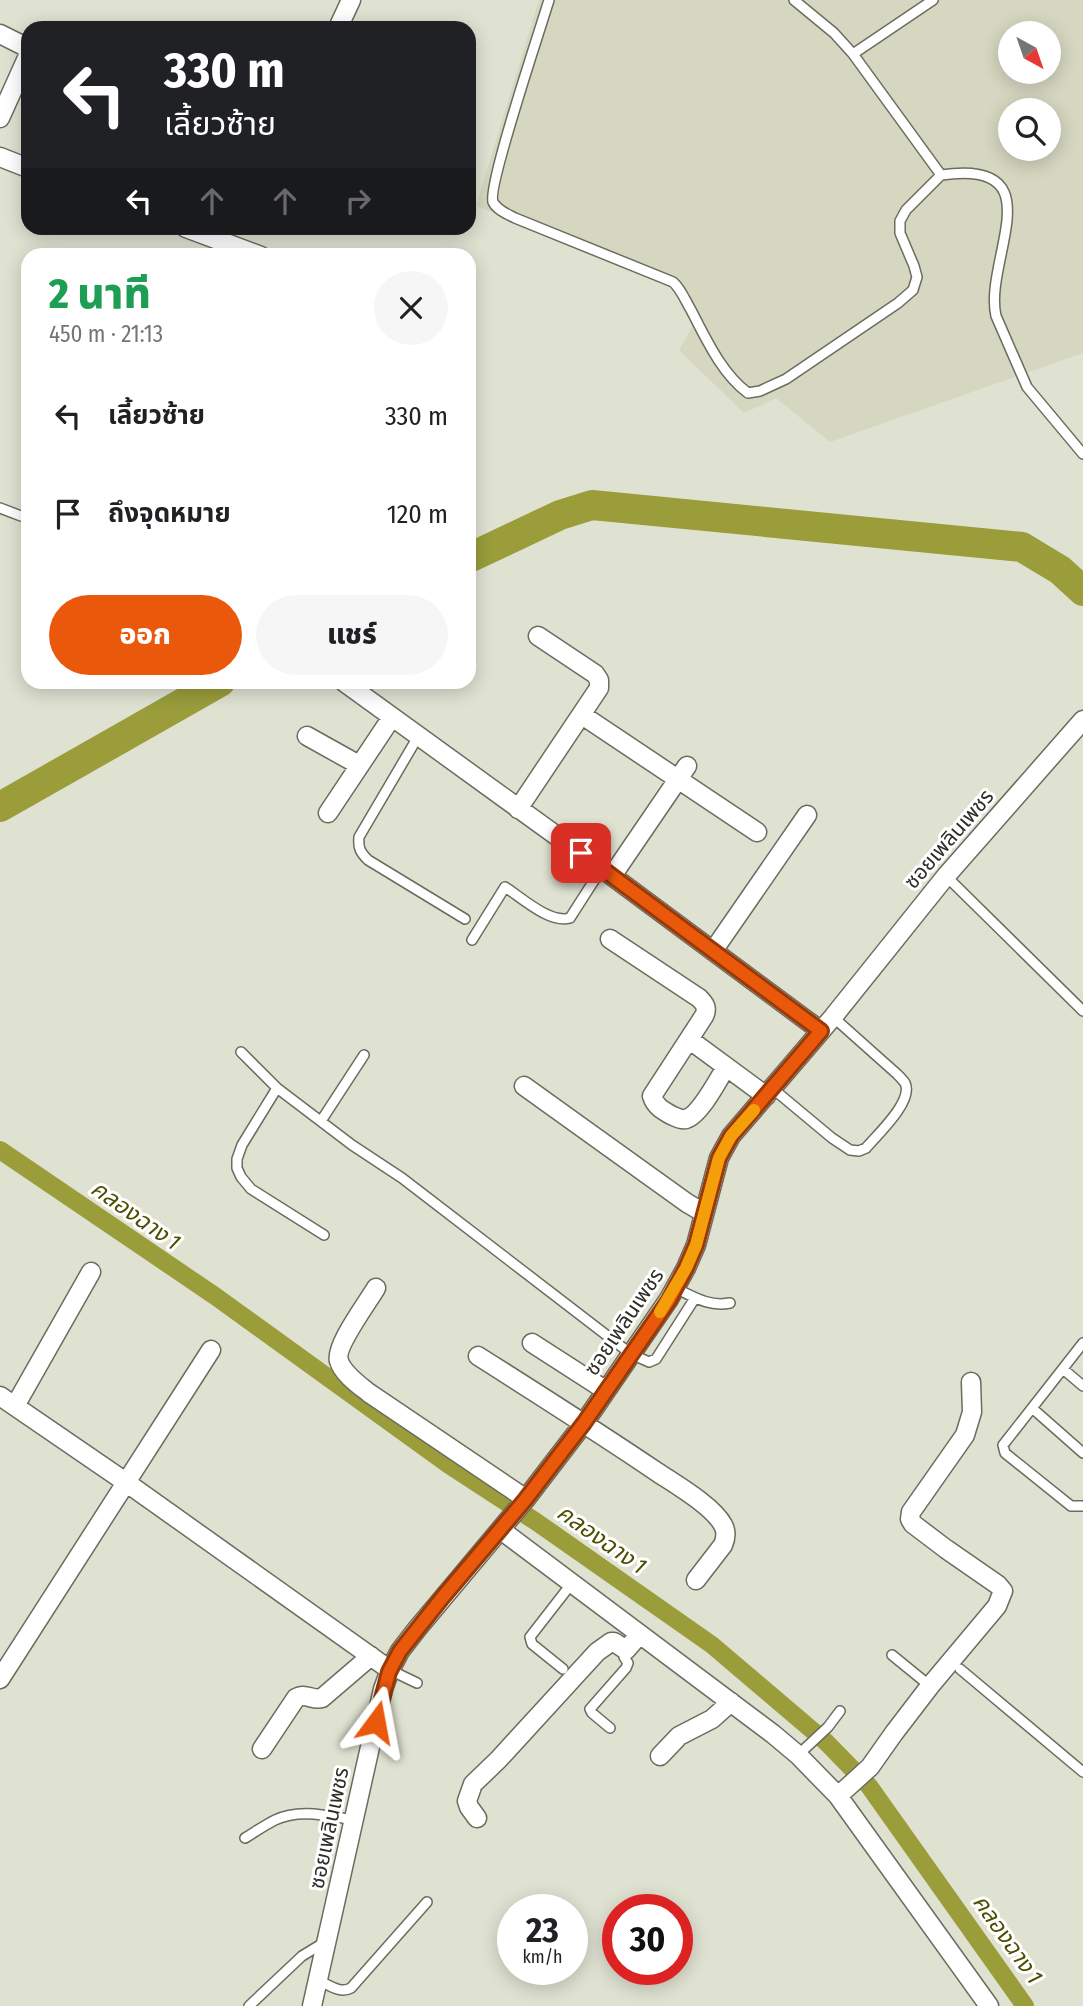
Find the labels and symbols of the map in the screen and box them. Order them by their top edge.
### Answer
north arrow [998,21,1060,84]
street label: ซอยเพลินเพชร [899,784,999,894]
pin [551,823,611,883]
water label: คลองฉาง 1 [86,1174,186,1256]
street label: ซอยเพลินเพชร [579,1263,669,1381]
water label: คลองฉาง 1 [552,1498,652,1580]
position arrow [339,1685,413,1759]
street label: ซอยเพลินเพชร [303,1765,355,1891]
water label: คลองฉาง 1 [967,1889,1049,1989]
speed limit sign: 30 [602,1894,693,1985]

